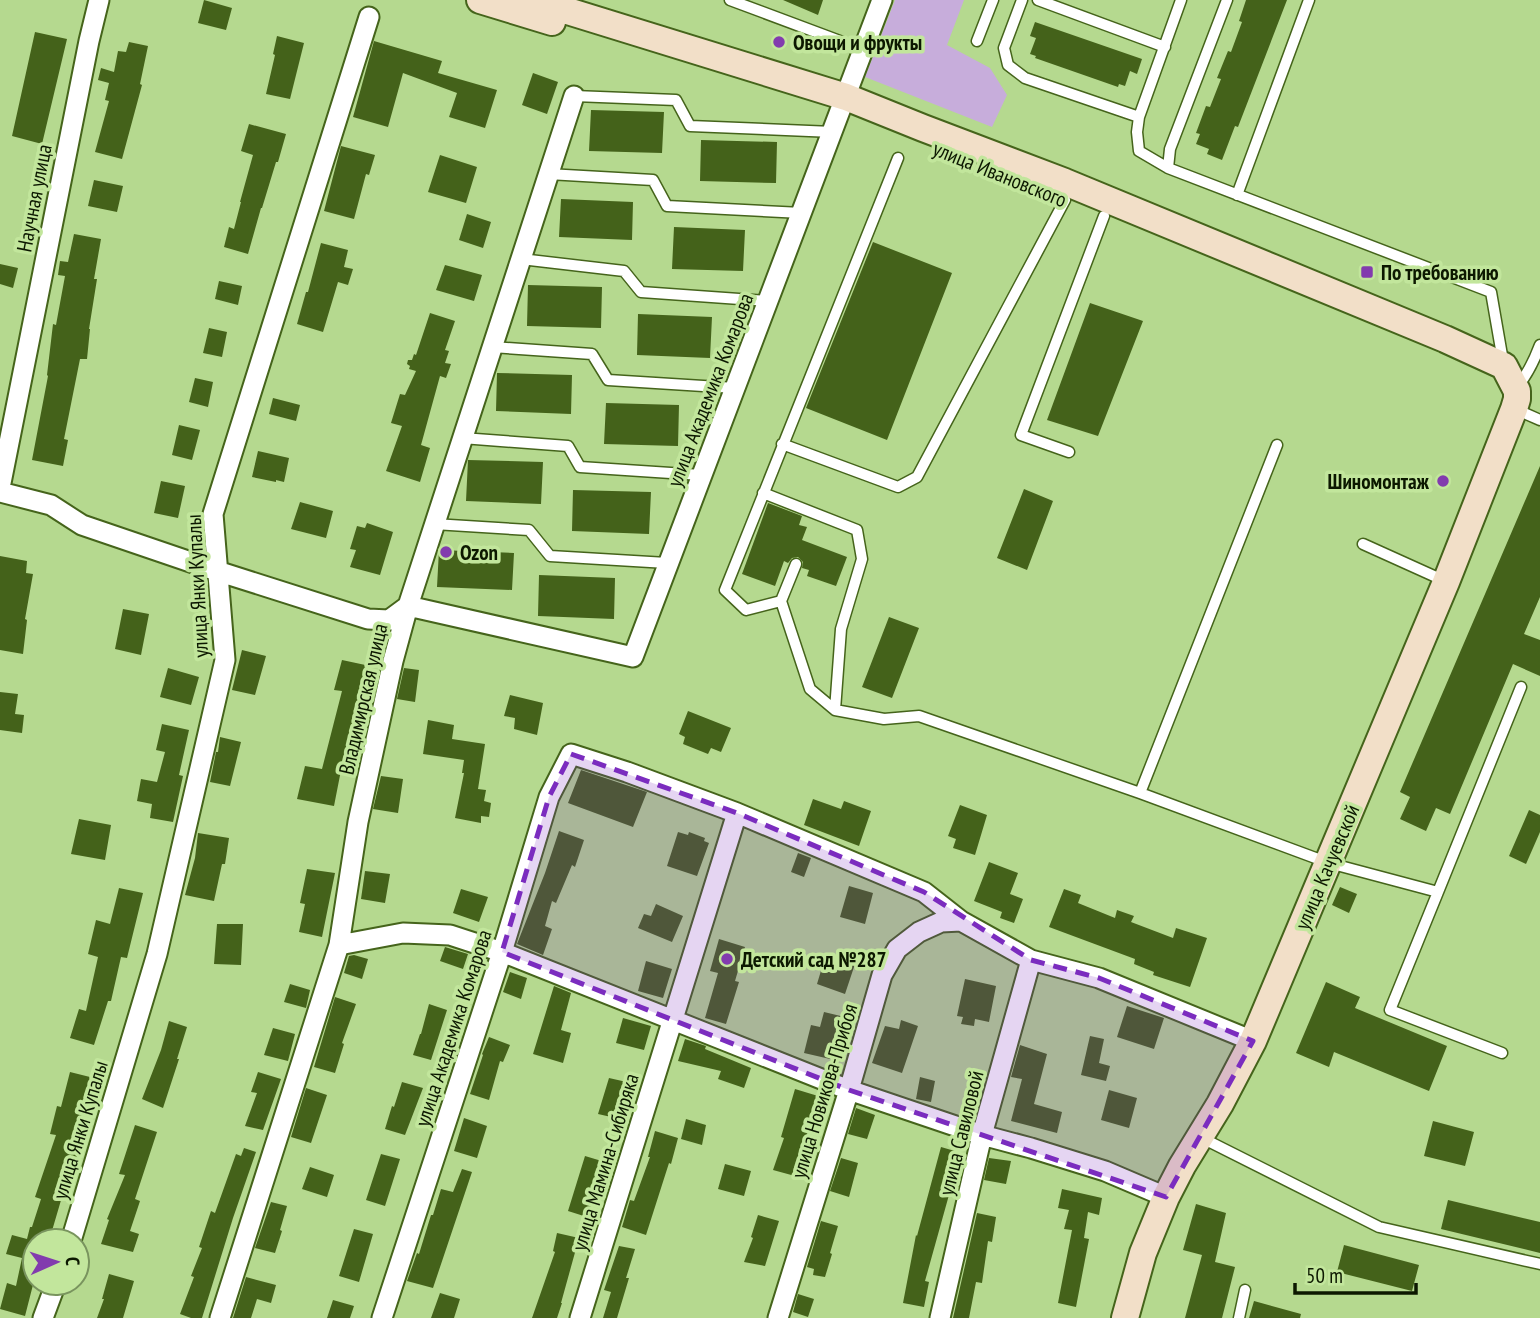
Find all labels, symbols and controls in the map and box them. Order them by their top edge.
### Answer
place label: Овощи и фрукты [793,29,922,56]
marker: Овощи и фрукты [771,34,787,50]
street label: улица Ивановского [929,135,1071,213]
street label: Научная улица [10,142,58,254]
place label: По требованию [1381,259,1499,286]
marker: По требованию [1359,264,1375,280]
street label: улица Академика Комарова [661,289,759,491]
place label: Шиномонтаж [1328,468,1430,495]
marker: Шиномонтаж [1435,473,1451,489]
street label: улица Янки Купалы [180,514,214,658]
place label: Ozon [460,539,498,566]
marker: Ozon [438,544,454,560]
street label: Владимирская улица [333,621,393,777]
street label: улица Качуевской [1289,800,1365,934]
street label: улица Академика Комарова [408,926,498,1130]
place label: Детский сад №287 [741,946,887,973]
marker: Детский сад №287 [719,951,735,967]
street label: улица Новикова-Прибоя [785,1000,863,1182]
street label: улица Янки Купалы [46,1057,114,1203]
street label: улица Савиловой [932,1068,990,1198]
street label: улица Мамина-Сибиряка [565,1070,645,1254]
north arrow [21,1227,91,1297]
scale bar [1295,1252,1416,1296]
text: С [61,1256,85,1266]
text: 50 m [1306,1262,1343,1289]

